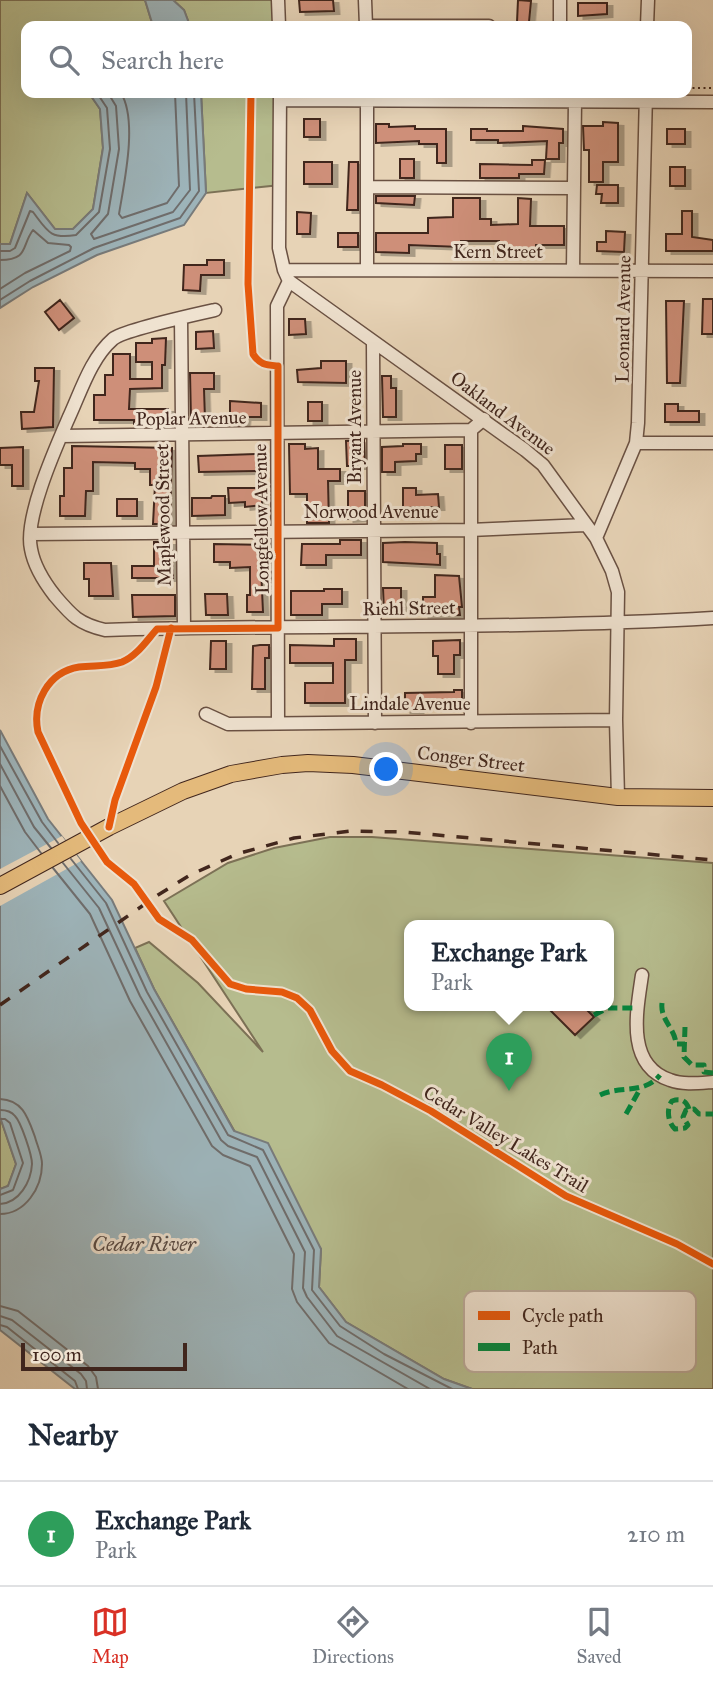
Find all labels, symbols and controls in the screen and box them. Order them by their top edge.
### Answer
search box [21,21,692,98]
icon: search [45,41,83,79]
text: Search here [101,44,224,76]
street label: Kern Street [453,240,543,263]
street label: Leonard Avenue [610,255,636,383]
street label: Oakland Avenue [446,366,560,460]
street label: Bryant Avenue [343,370,366,484]
street label: Poplar Avenue [135,406,247,430]
street label: Maplewood Street [150,443,176,586]
street label: Longfellow Avenue [248,443,275,594]
street label: Norwood Avenue [303,500,439,523]
street label: Riehl Street [362,596,456,620]
street label: Lindale Avenue [349,692,471,715]
street label: Conger Street [416,741,526,778]
your location [369,752,403,786]
popup [404,920,614,1011]
text: Exchange Park [431,936,587,968]
text: Park [431,968,473,996]
pin: 1 [486,1033,532,1091]
street label: Cedar Valley Lakes Trail [419,1081,593,1198]
water label: Cedar River [92,1231,197,1257]
legend [464,1291,696,1372]
text: Cycle path [522,1304,604,1327]
text: Path [522,1336,558,1359]
scale bar [21,1340,187,1372]
text: 100 m [32,1343,82,1366]
text: Nearby [28,1417,118,1453]
text: Exchange Park [95,1504,251,1536]
text: 1 [46,1520,56,1548]
text: 210 m [627,1520,685,1548]
text: Park [95,1536,137,1564]
tab: Map [91,1603,129,1668]
tab: Directions [312,1603,394,1668]
tab: Saved [577,1603,622,1668]

